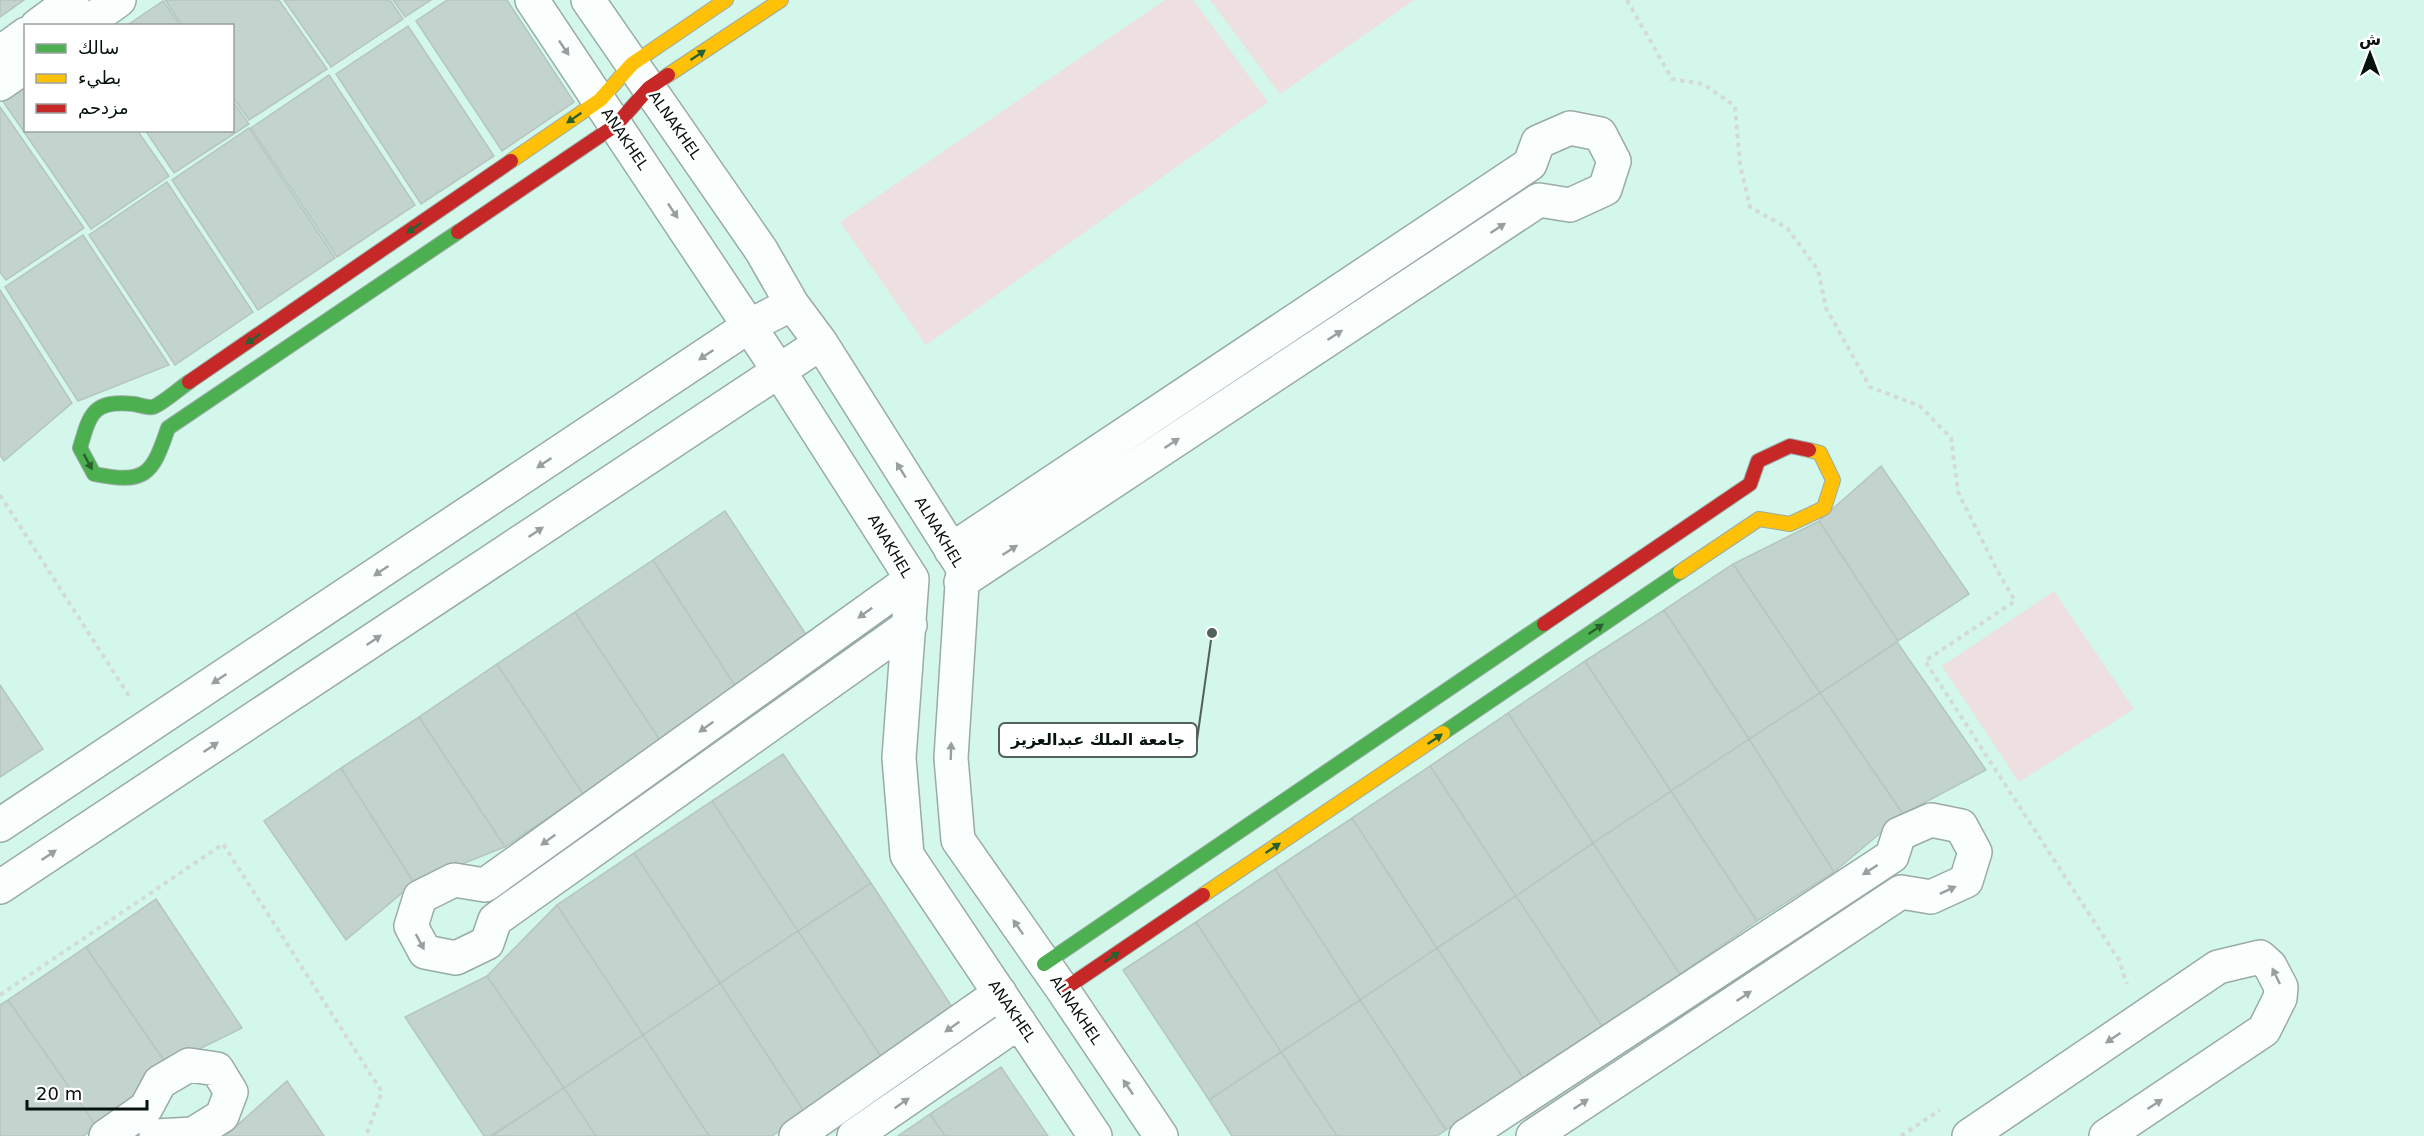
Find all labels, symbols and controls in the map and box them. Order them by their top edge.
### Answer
legend [24,24,234,132]
north arrow [2340,24,2400,84]
text: ش [2359,30,2381,49]
text: سالك [78,37,119,58]
one-way arrow [559,40,570,57]
one-way arrow [689,50,706,61]
text: بطيء [78,67,121,89]
street label: ALNAKHEL [645,87,705,163]
text: مزدحم [78,97,129,119]
street label: ANAKHEL [598,105,653,174]
one-way arrow [567,112,583,124]
one-way arrow [667,202,679,218]
one-way arrow [406,222,422,234]
one-way arrow [1489,222,1506,233]
one-way arrow [1327,330,1343,341]
one-way arrow [245,333,261,344]
one-way arrow [698,349,714,360]
one-way arrow [1164,437,1180,448]
one-way arrow [83,454,93,471]
one-way arrow [536,457,552,468]
one-way arrow [895,461,906,478]
street label: ALNAKHEL [911,493,967,571]
street label: ANAKHEL [864,511,916,581]
one-way arrow [528,526,544,538]
one-way arrow [1001,544,1017,556]
one-way arrow [374,565,390,577]
one-way arrow [857,607,873,619]
one-way arrow [1588,624,1604,635]
one-way arrow [366,634,382,645]
one-way arrow [211,673,227,684]
one-way arrow [699,721,715,733]
callout: جامعة الملك عبدالعزيز [999,723,1197,757]
text: جامعة الملك عبدالعزيز [1010,730,1185,749]
one-way arrow [1426,733,1442,745]
one-way arrow [203,741,219,753]
one-way arrow [947,741,956,760]
one-way arrow [540,834,556,846]
one-way arrow [1265,842,1281,854]
one-way arrow [41,850,57,861]
one-way arrow [1862,865,1878,876]
one-way arrow [1939,885,1956,894]
one-way arrow [1012,919,1024,935]
one-way arrow [415,934,425,951]
one-way arrow [1103,952,1120,963]
one-way arrow [2271,968,2280,985]
street label: ALNAKHEL [1046,972,1106,1048]
street label: ANAKHEL [985,977,1040,1046]
one-way arrow [1736,991,1752,1002]
one-way arrow [944,1020,960,1032]
one-way arrow [2106,1032,2122,1044]
scale bar [27,1073,147,1111]
one-way arrow [1122,1080,1134,1096]
text: 20 m [36,1083,82,1104]
one-way arrow [893,1097,909,1109]
one-way arrow [1573,1098,1590,1109]
one-way arrow [2146,1098,2162,1110]

